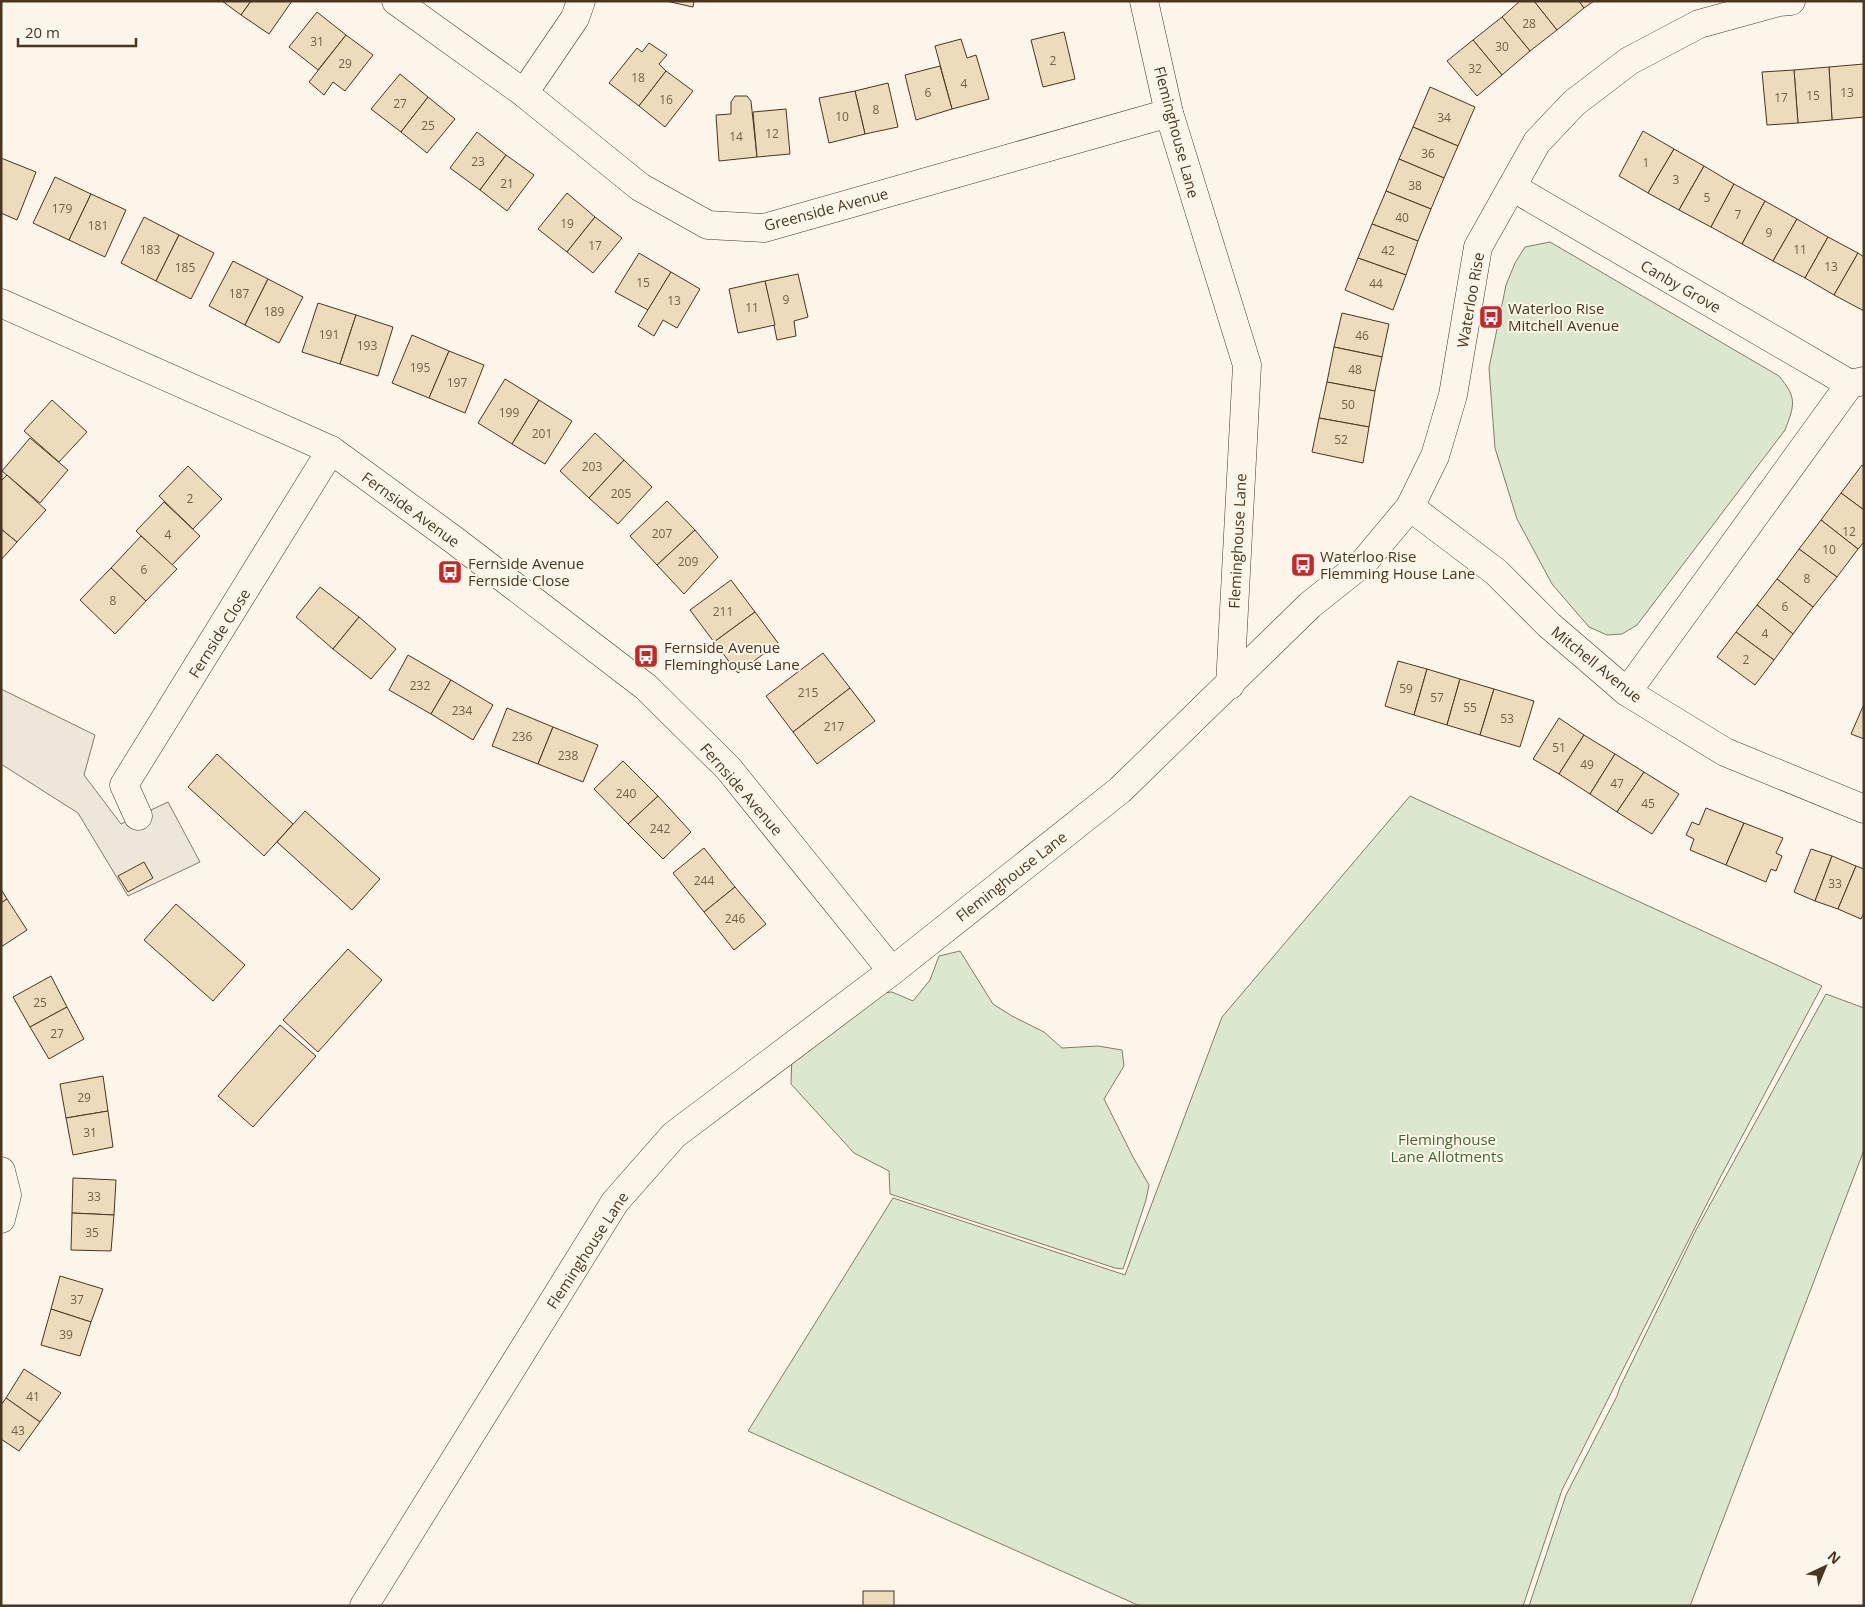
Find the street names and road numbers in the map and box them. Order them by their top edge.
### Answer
street label: Fleminghouse Lane [1150,64,1204,200]
street label: Greenside Avenue [762,183,890,235]
street label: Waterloo Rise [1452,251,1488,349]
street label: Canby Grove [1637,255,1725,317]
street label: Fernside Avenue [358,467,464,551]
street label: Fleminghouse Lane [1223,473,1251,609]
street label: Fernside Close [184,585,254,681]
street label: Mitchell Avenue [1548,621,1646,707]
street label: Fernside Avenue [696,739,788,839]
street label: Fleminghouse Lane [951,826,1071,926]
street label: Fleminghouse Lane [542,1188,632,1312]

